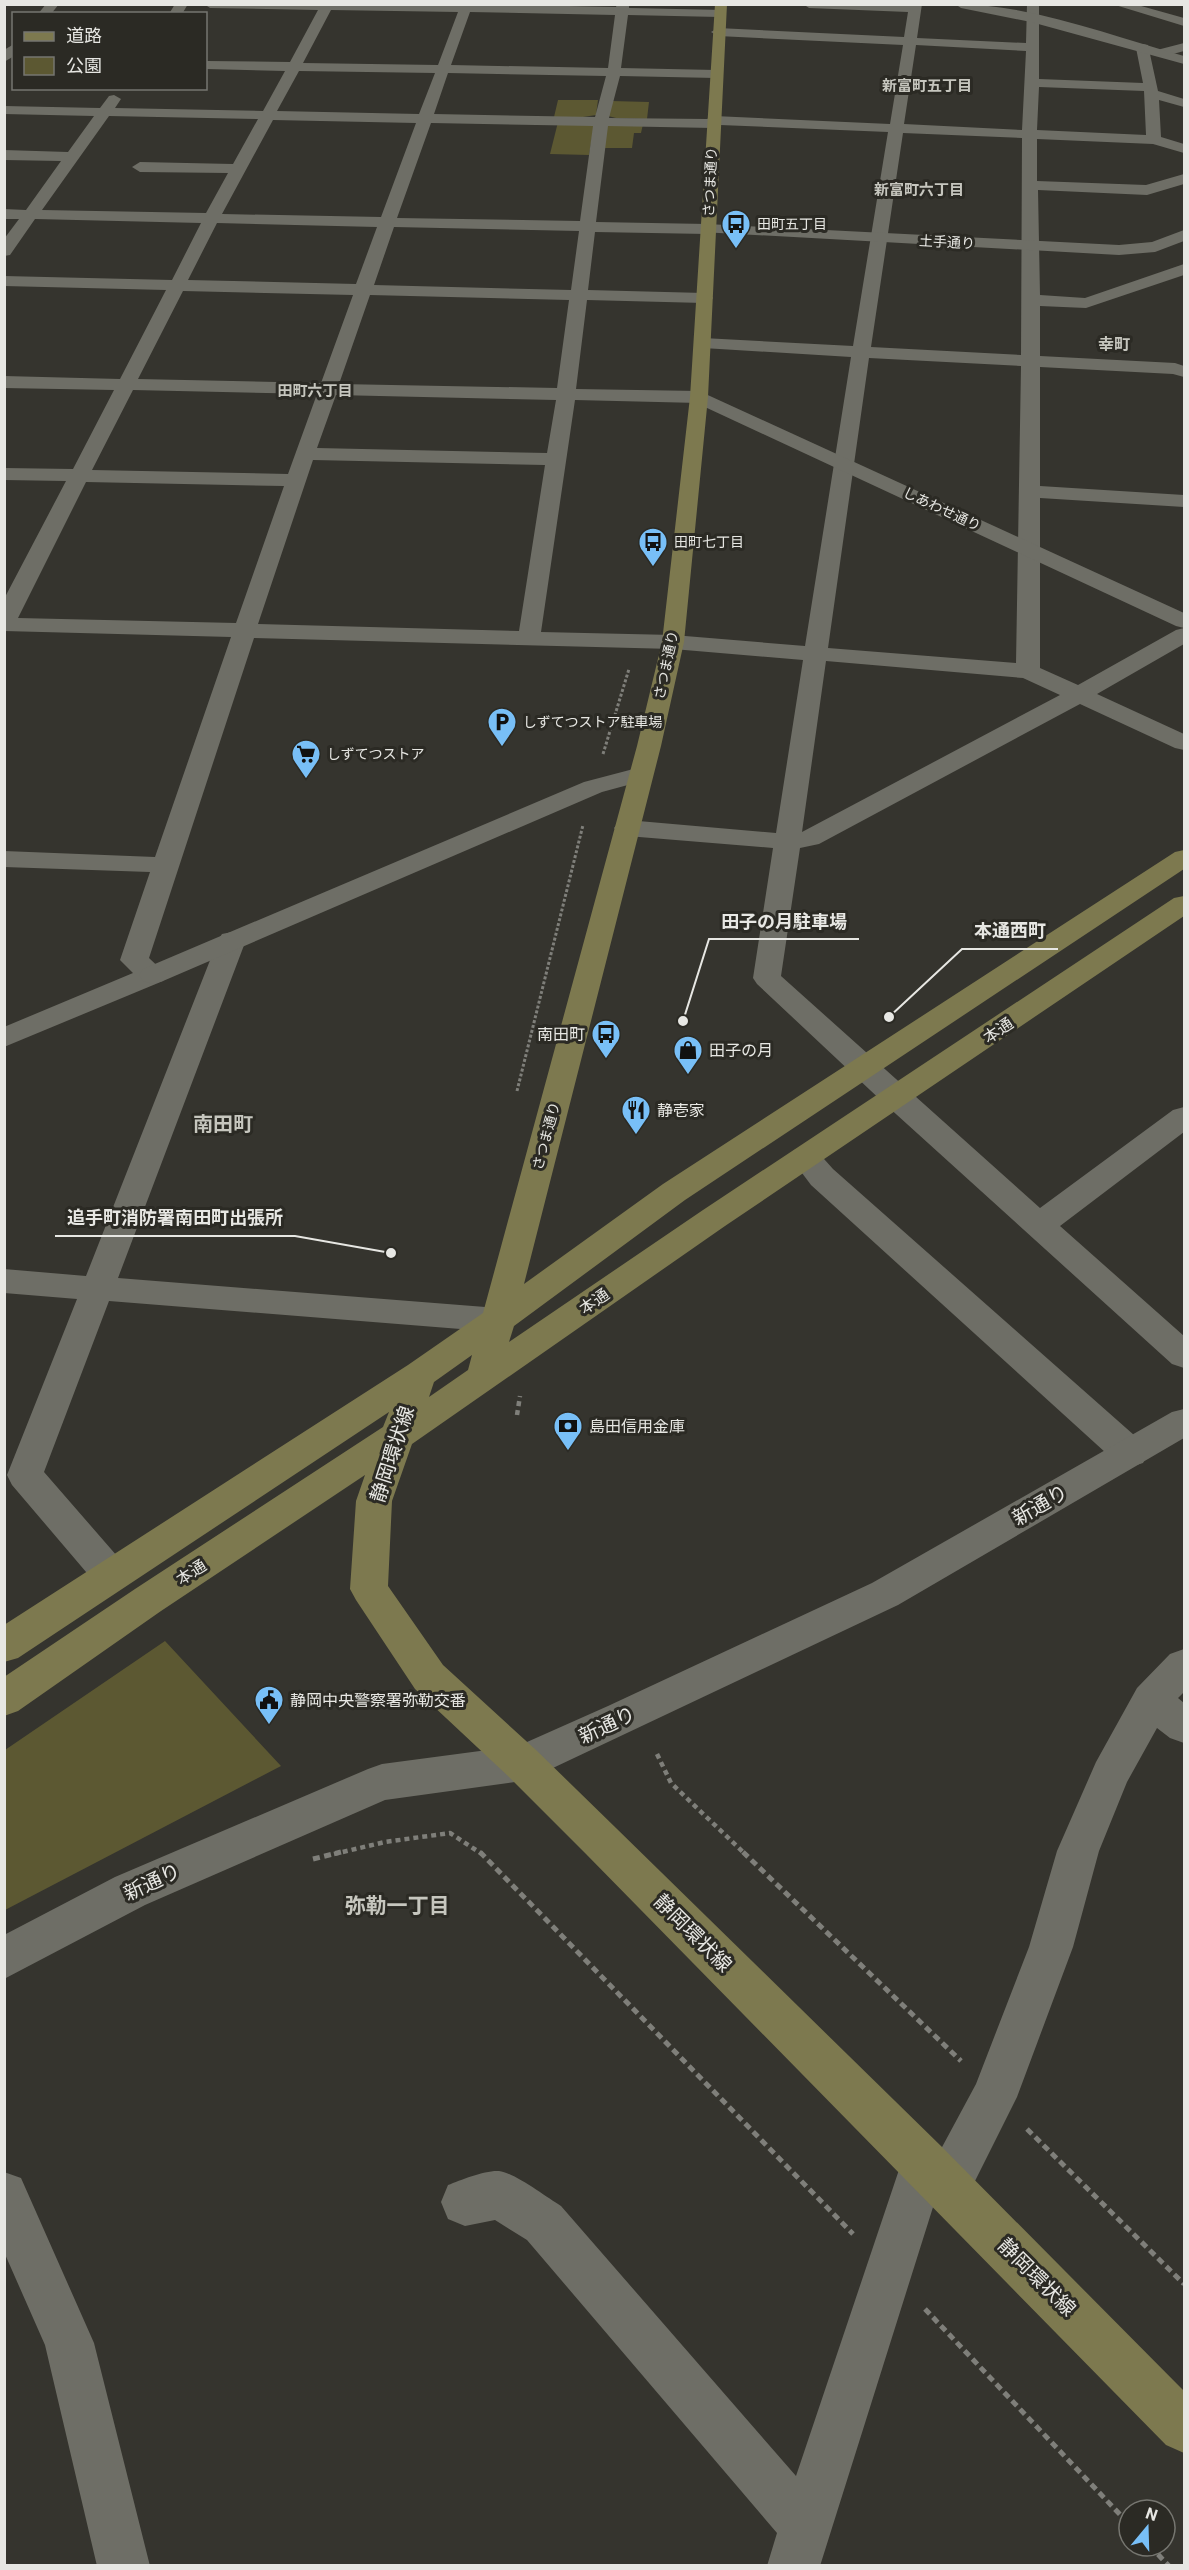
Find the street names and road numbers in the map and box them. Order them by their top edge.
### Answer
street label: さつま通り [700,147,720,217]
street label: 土手通り [919,233,975,251]
street label: しあわせ通り [901,484,983,534]
street label: さつま通り [651,629,681,701]
street label: 本通 [980,1014,1017,1047]
street label: さつま通り [529,1100,563,1172]
street label: 本通 [576,1284,613,1318]
street label: 静岡環状線 [365,1403,419,1505]
street label: 新通り [1008,1480,1072,1530]
street label: 本通 [173,1556,210,1589]
street label: 新通り [575,1701,639,1749]
street label: 新通り [120,1858,184,1906]
street label: 静岡環状線 [649,1889,737,1977]
street label: 静岡環状線 [993,2233,1081,2321]

